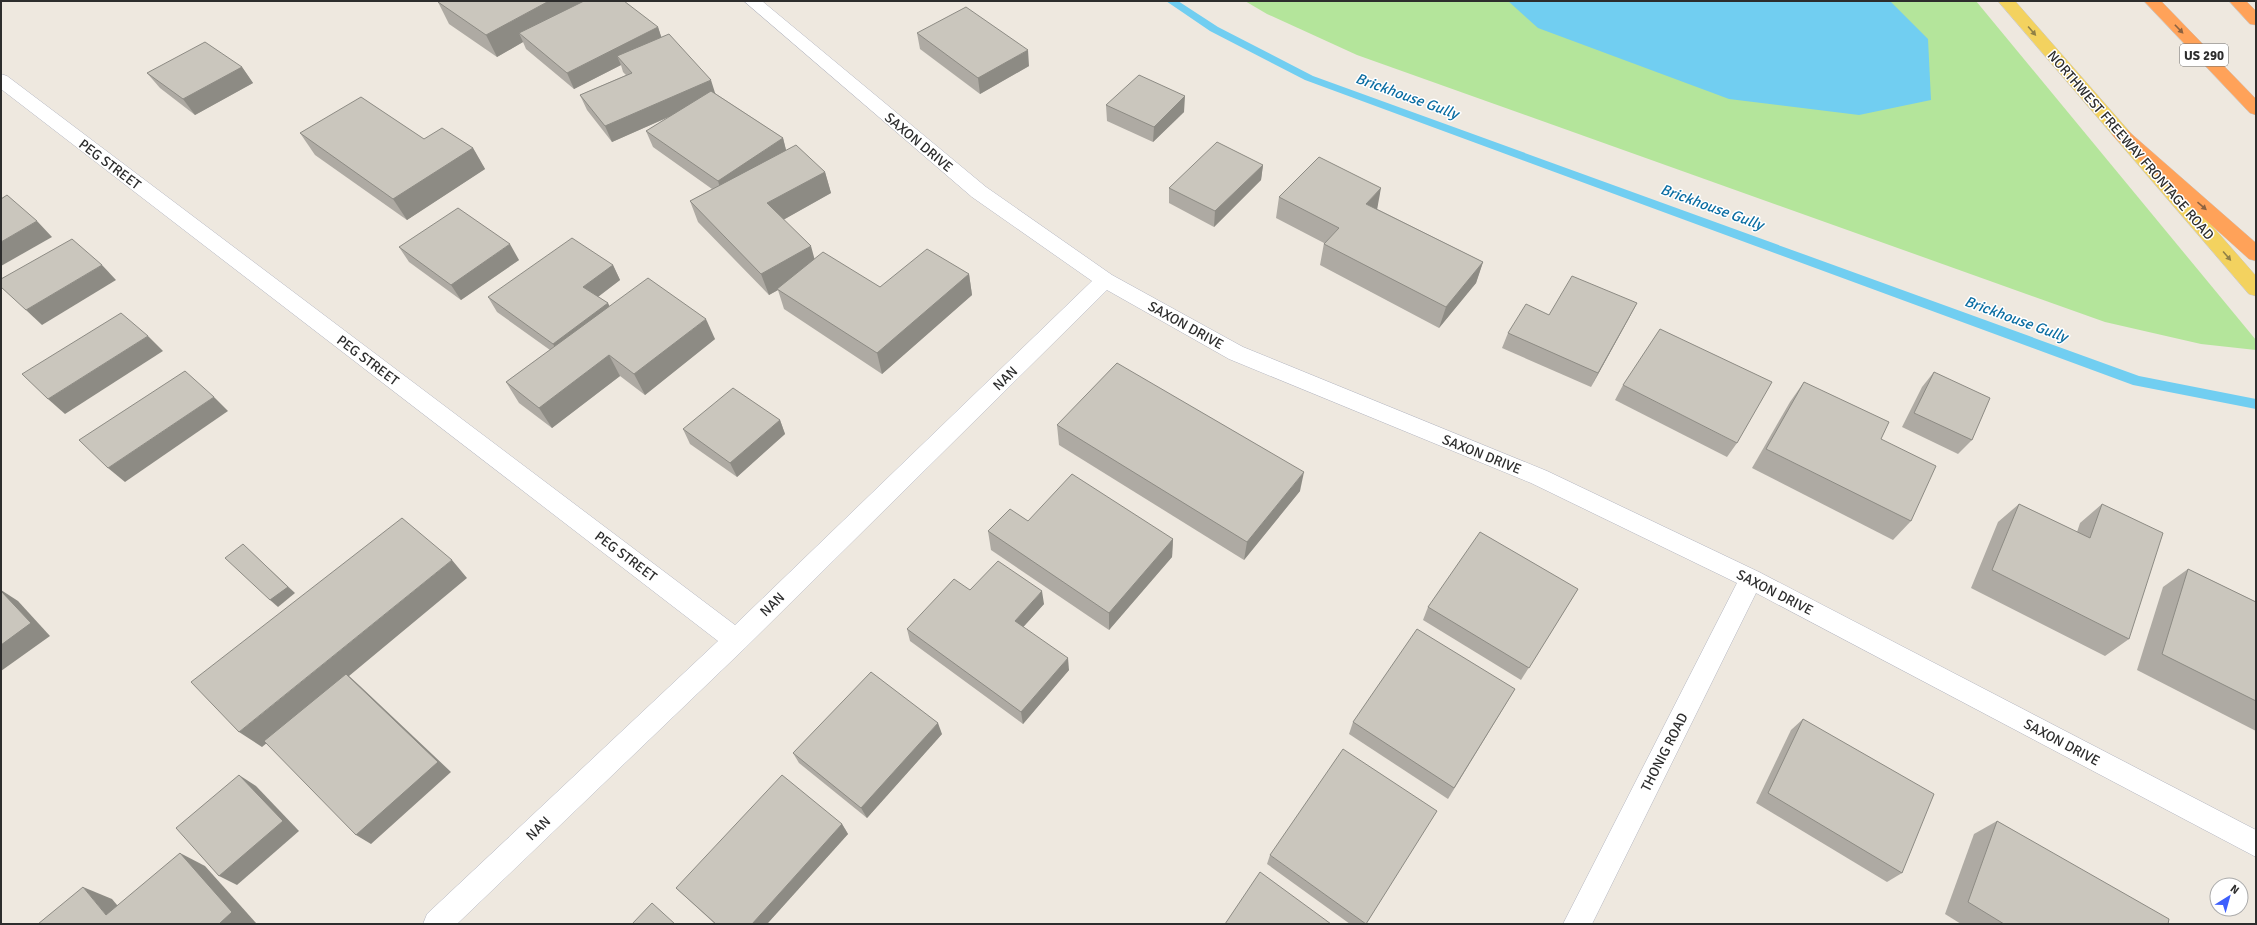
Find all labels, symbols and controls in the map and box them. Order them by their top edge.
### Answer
one-way arrow [2174,24,2184,34]
one-way arrow [2027,25,2036,36]
road number: US 290 [2180,44,2228,66]
street label: NORTHWEST FREEWAY FRONTAGE ROAD [2044,47,2217,243]
water label: Brickhouse Gully [1353,69,1463,124]
street label: SAXON DRIVE [881,109,956,176]
street label: PEG STREET [75,136,144,193]
water label: Brickhouse Gully [1658,180,1768,235]
one-way arrow [2197,201,2207,211]
one-way arrow [2222,250,2231,261]
water label: Brickhouse Gully [1962,292,2072,347]
street label: SAXON DRIVE [1145,298,1227,353]
street label: PEG STREET [333,332,402,389]
street label: NAN [990,363,1021,394]
street label: SAXON DRIVE [1440,431,1524,478]
street label: PEG STREET [591,528,660,585]
street label: SAXON DRIVE [1734,566,1816,619]
street label: NAN [757,589,788,620]
street label: THONIG ROAD [1637,710,1692,794]
street label: SAXON DRIVE [2021,715,2103,770]
street label: NAN [523,813,554,844]
north arrow [2209,877,2249,917]
text: N [2228,882,2242,897]

